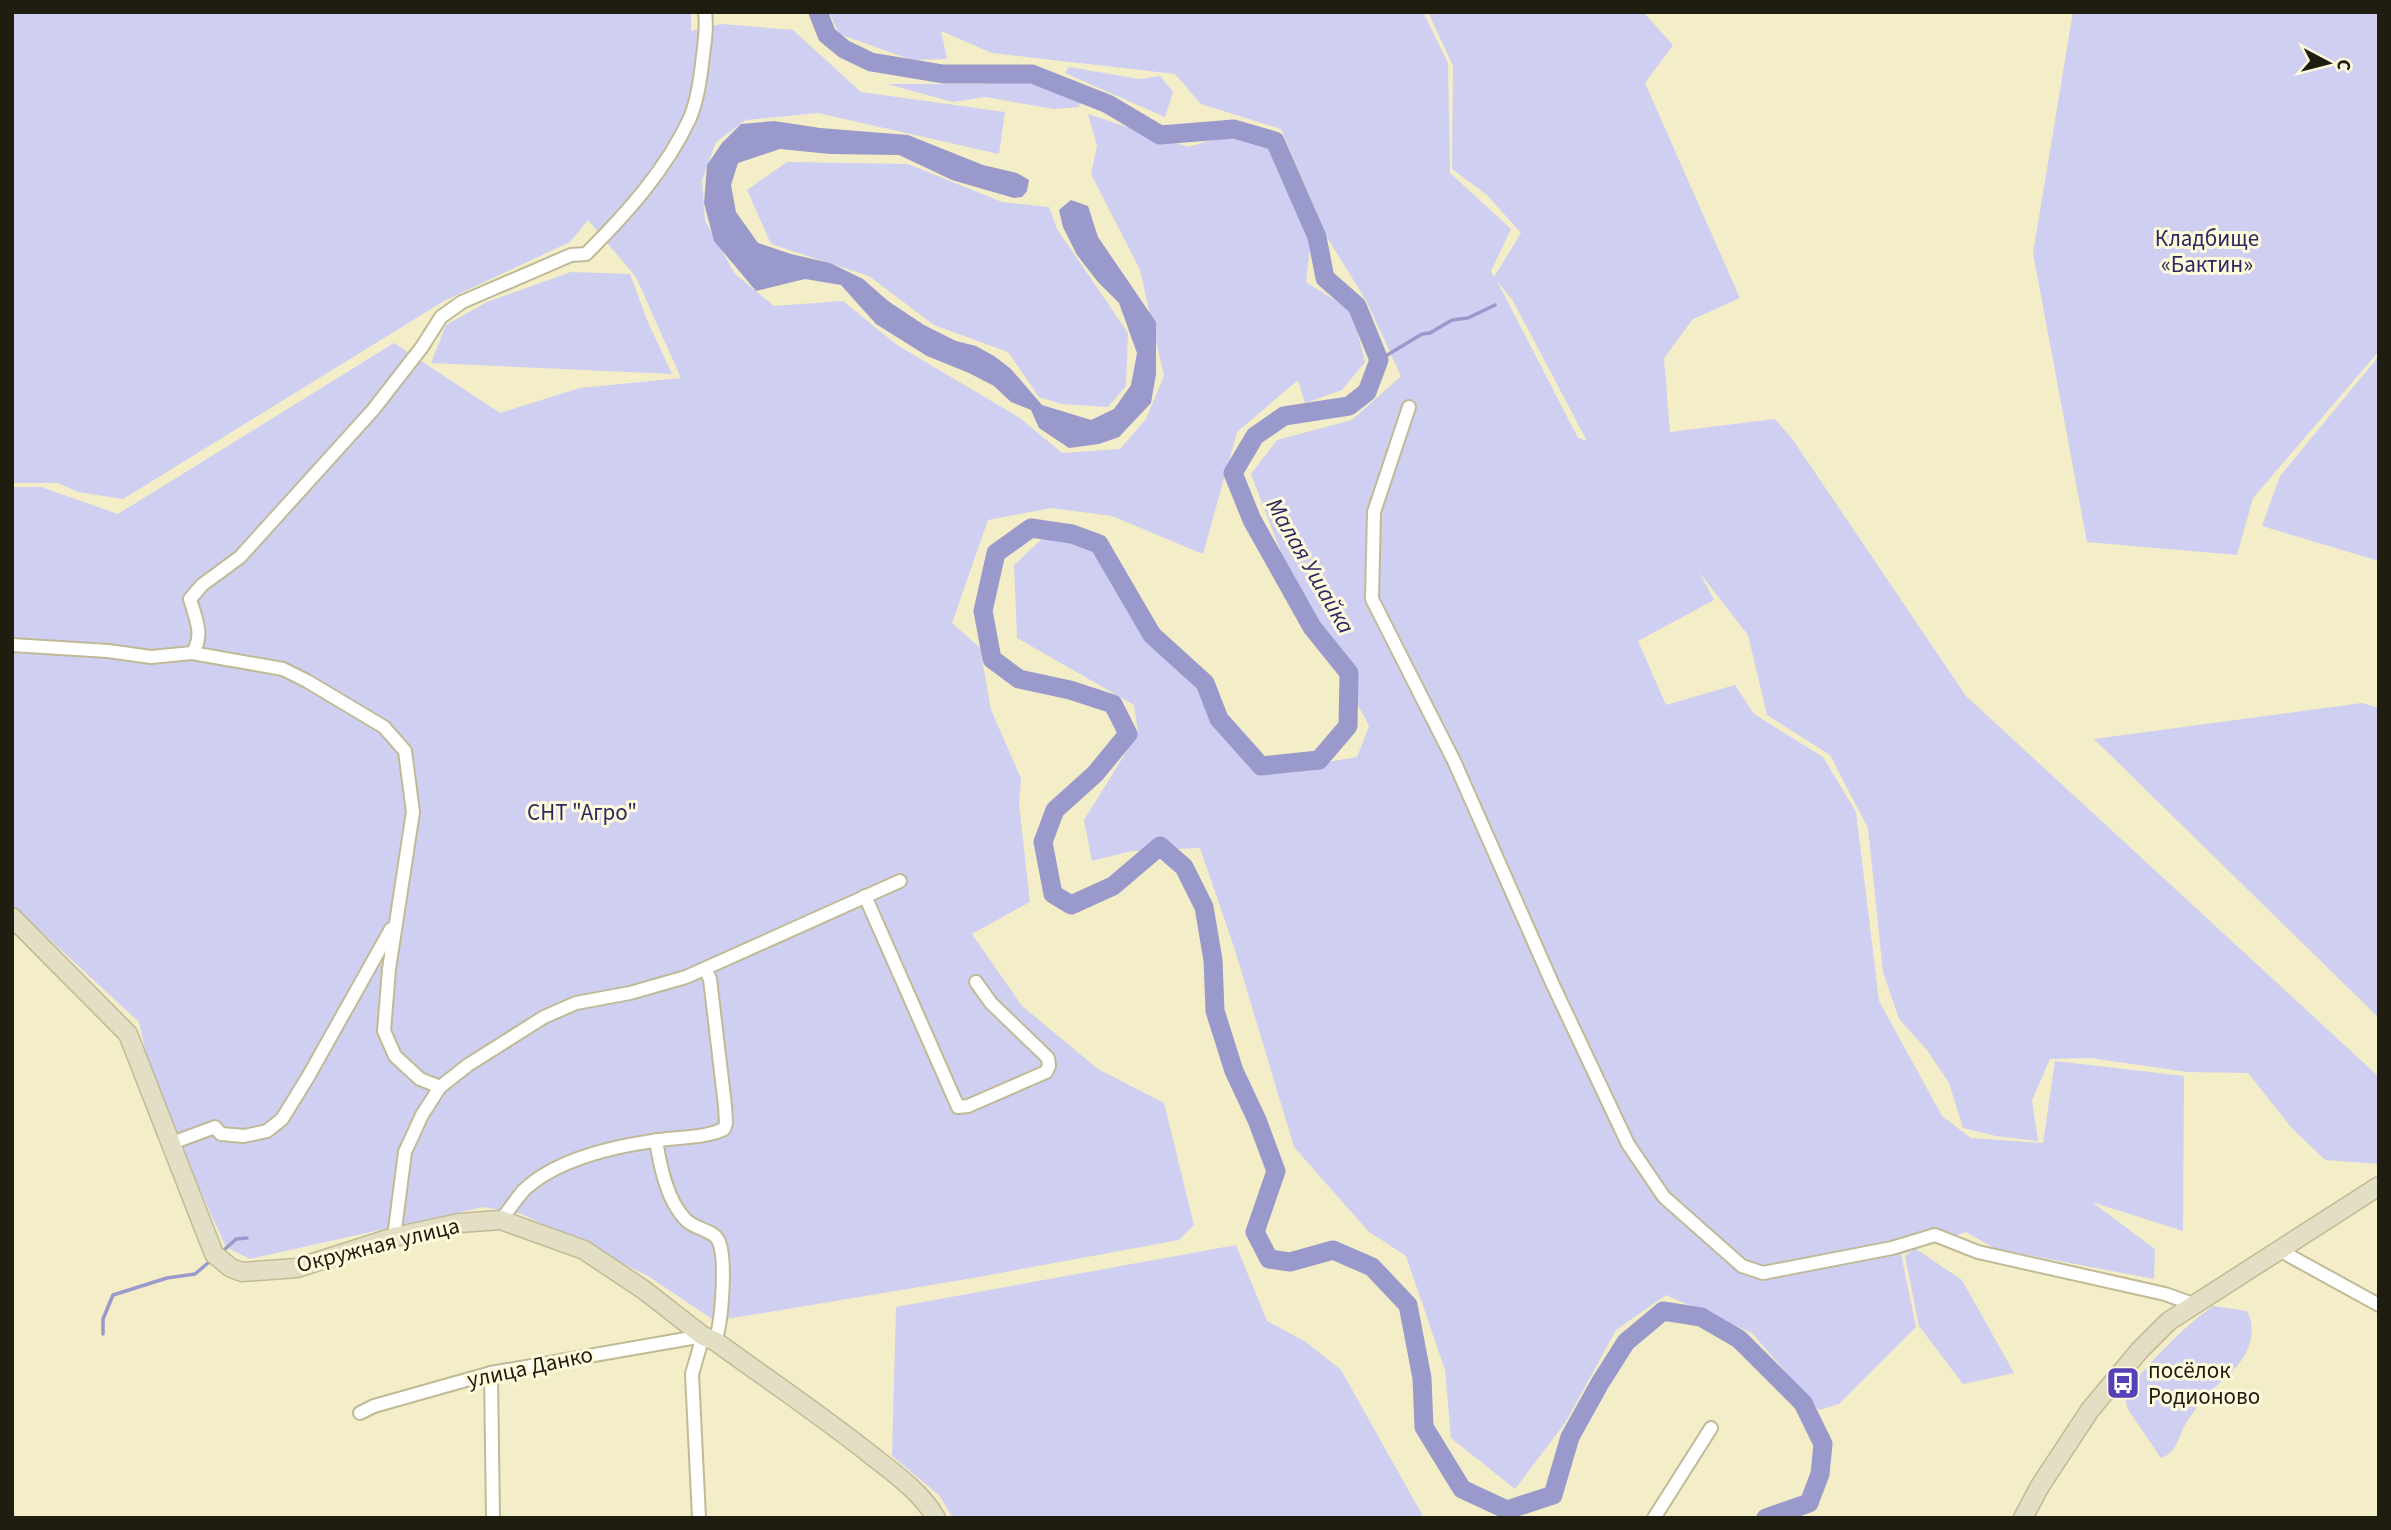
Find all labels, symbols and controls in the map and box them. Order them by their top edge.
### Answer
north arrow [2293,28,2363,98]
text: С [2329,58,2357,72]
park label: Кладбище «Бактин» [2155,222,2259,281]
water label: Малая Ушайка [1257,492,1363,641]
park label: СНТ "Агро" [527,796,637,829]
street label: Окружная улица [293,1209,463,1281]
street label: улица Данко [464,1338,596,1396]
place label: посёлок Родионово [2148,1354,2260,1413]
bus stop icon: посёлок Родионово [2104,1364,2142,1402]

